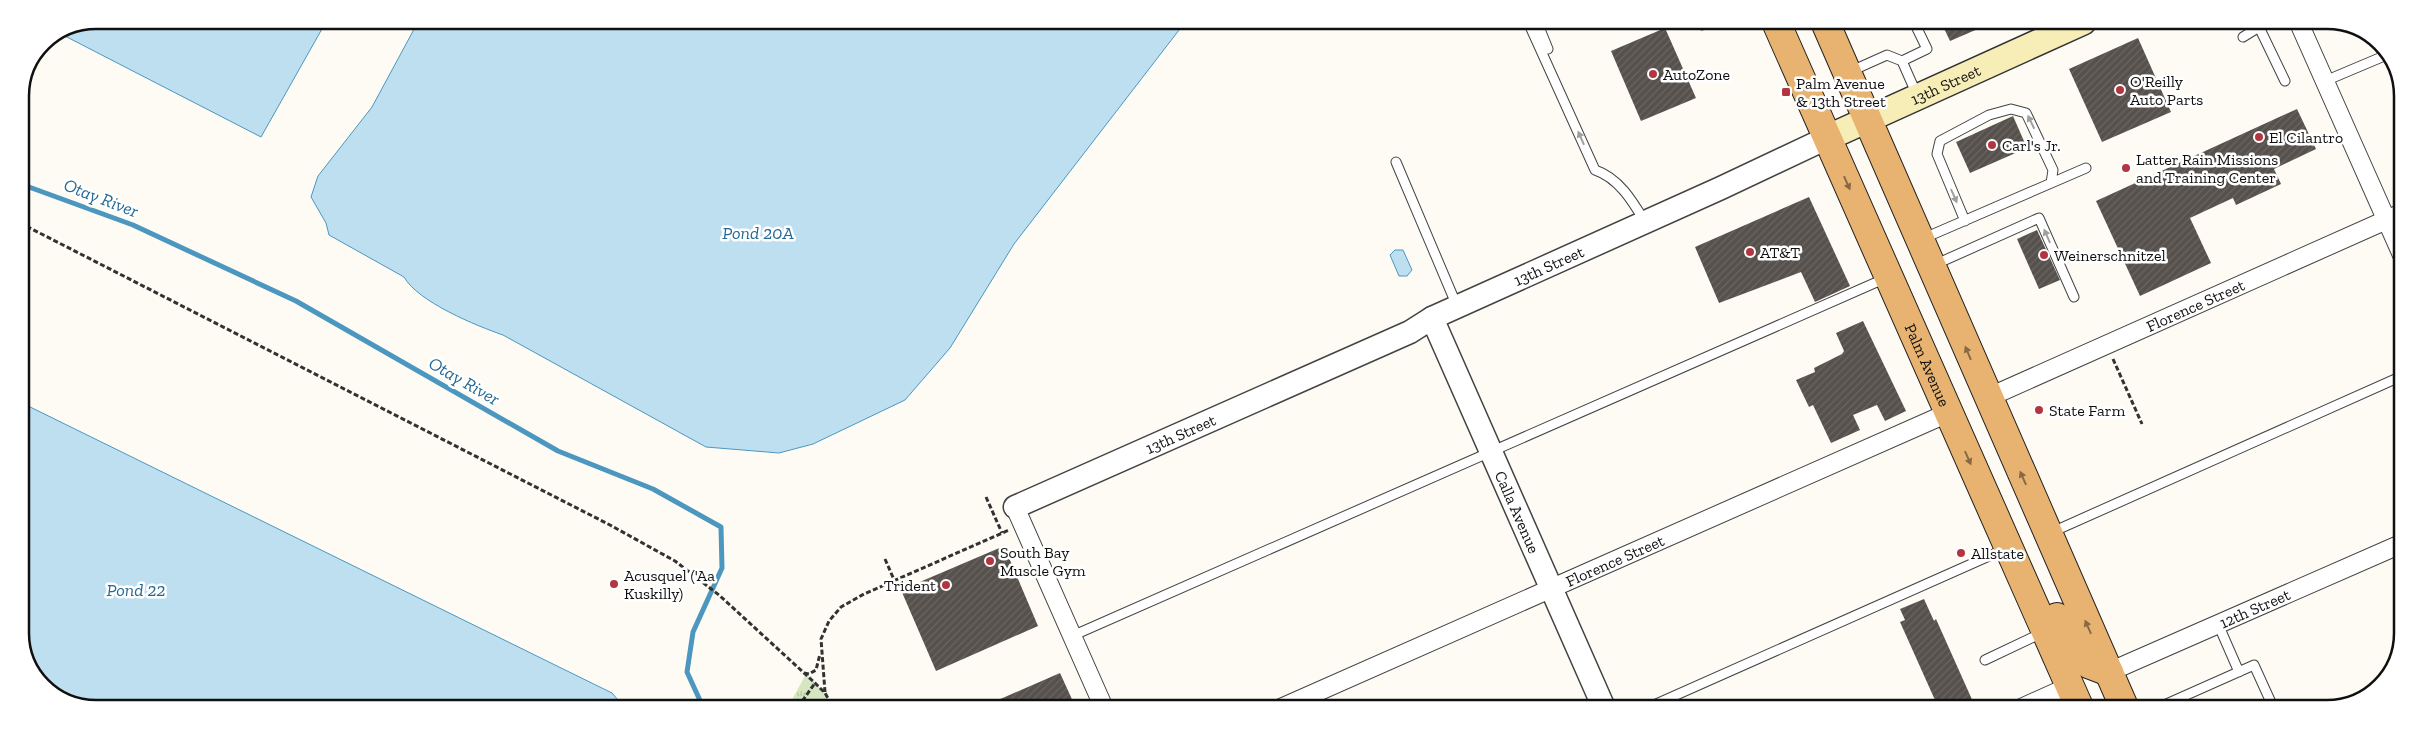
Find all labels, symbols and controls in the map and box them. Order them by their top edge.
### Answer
street label: 13th Street [1908,60,1983,108]
place label: AutoZone [1663,65,1730,84]
marker: AutoZone [1647,68,1659,80]
place label: O'Reilly Auto Parts [2130,72,2203,109]
place label: Palm Avenue & 13th Street [1796,74,1886,111]
marker: O'Reilly Auto Parts [2114,84,2126,96]
marker: Palm Avenue & 13th Street [1780,86,1792,98]
one-way arrow [2026,115,2034,129]
place label: El Cilantro [2269,128,2343,147]
one-way arrow [1577,131,1585,145]
marker: El Cilantro [2253,131,2265,143]
place label: Carl's Jr. [2002,136,2061,155]
marker: Carl's Jr. [1986,139,1998,151]
place label: Latter Rain Missions and Training Center [2136,150,2278,187]
marker: Latter Rain Missions and Training Center [2120,162,2132,174]
water label: Otay River [61,174,142,223]
one-way arrow [1843,176,1851,190]
one-way arrow [1950,189,1958,203]
water label: Pond 20A [722,222,794,244]
one-way arrow [2042,229,2050,243]
street label: 13th Street [1511,242,1587,289]
place label: AT&T [1760,243,1800,262]
marker: AT&T [1744,246,1756,258]
place label: Weinerschnitzel [2054,246,2166,265]
marker: Weinerschnitzel [2038,249,2050,261]
street label: Florence Street [2143,275,2247,335]
street label: Palm Avenue [1901,320,1954,409]
one-way arrow [1964,345,1972,360]
water label: Otay River [425,352,504,410]
place label: State Farm [2049,401,2125,420]
marker: State Farm [2033,404,2045,416]
street label: 13th Street [1143,410,1218,457]
one-way arrow [1964,451,1972,465]
street label: Calla Avenue [1491,468,1544,556]
one-way arrow [2018,471,2026,485]
street label: Florence Street [1563,530,1667,590]
place label: South Bay Muscle Gym [1000,543,1086,580]
place label: Allstate [1971,544,2024,563]
marker: Allstate [1955,547,1967,559]
marker: South Bay Muscle Gym [984,555,996,567]
place label: Acusquel ('Aa Kuskilly) [624,566,715,603]
place label: Trident [884,576,936,595]
marker: Acusquel ('Aa Kuskilly) [608,578,620,590]
water label: Pond 22 [106,579,166,601]
marker: Trident [940,579,952,591]
street label: 12th Street [2216,584,2293,632]
one-way arrow [2084,620,2092,634]

